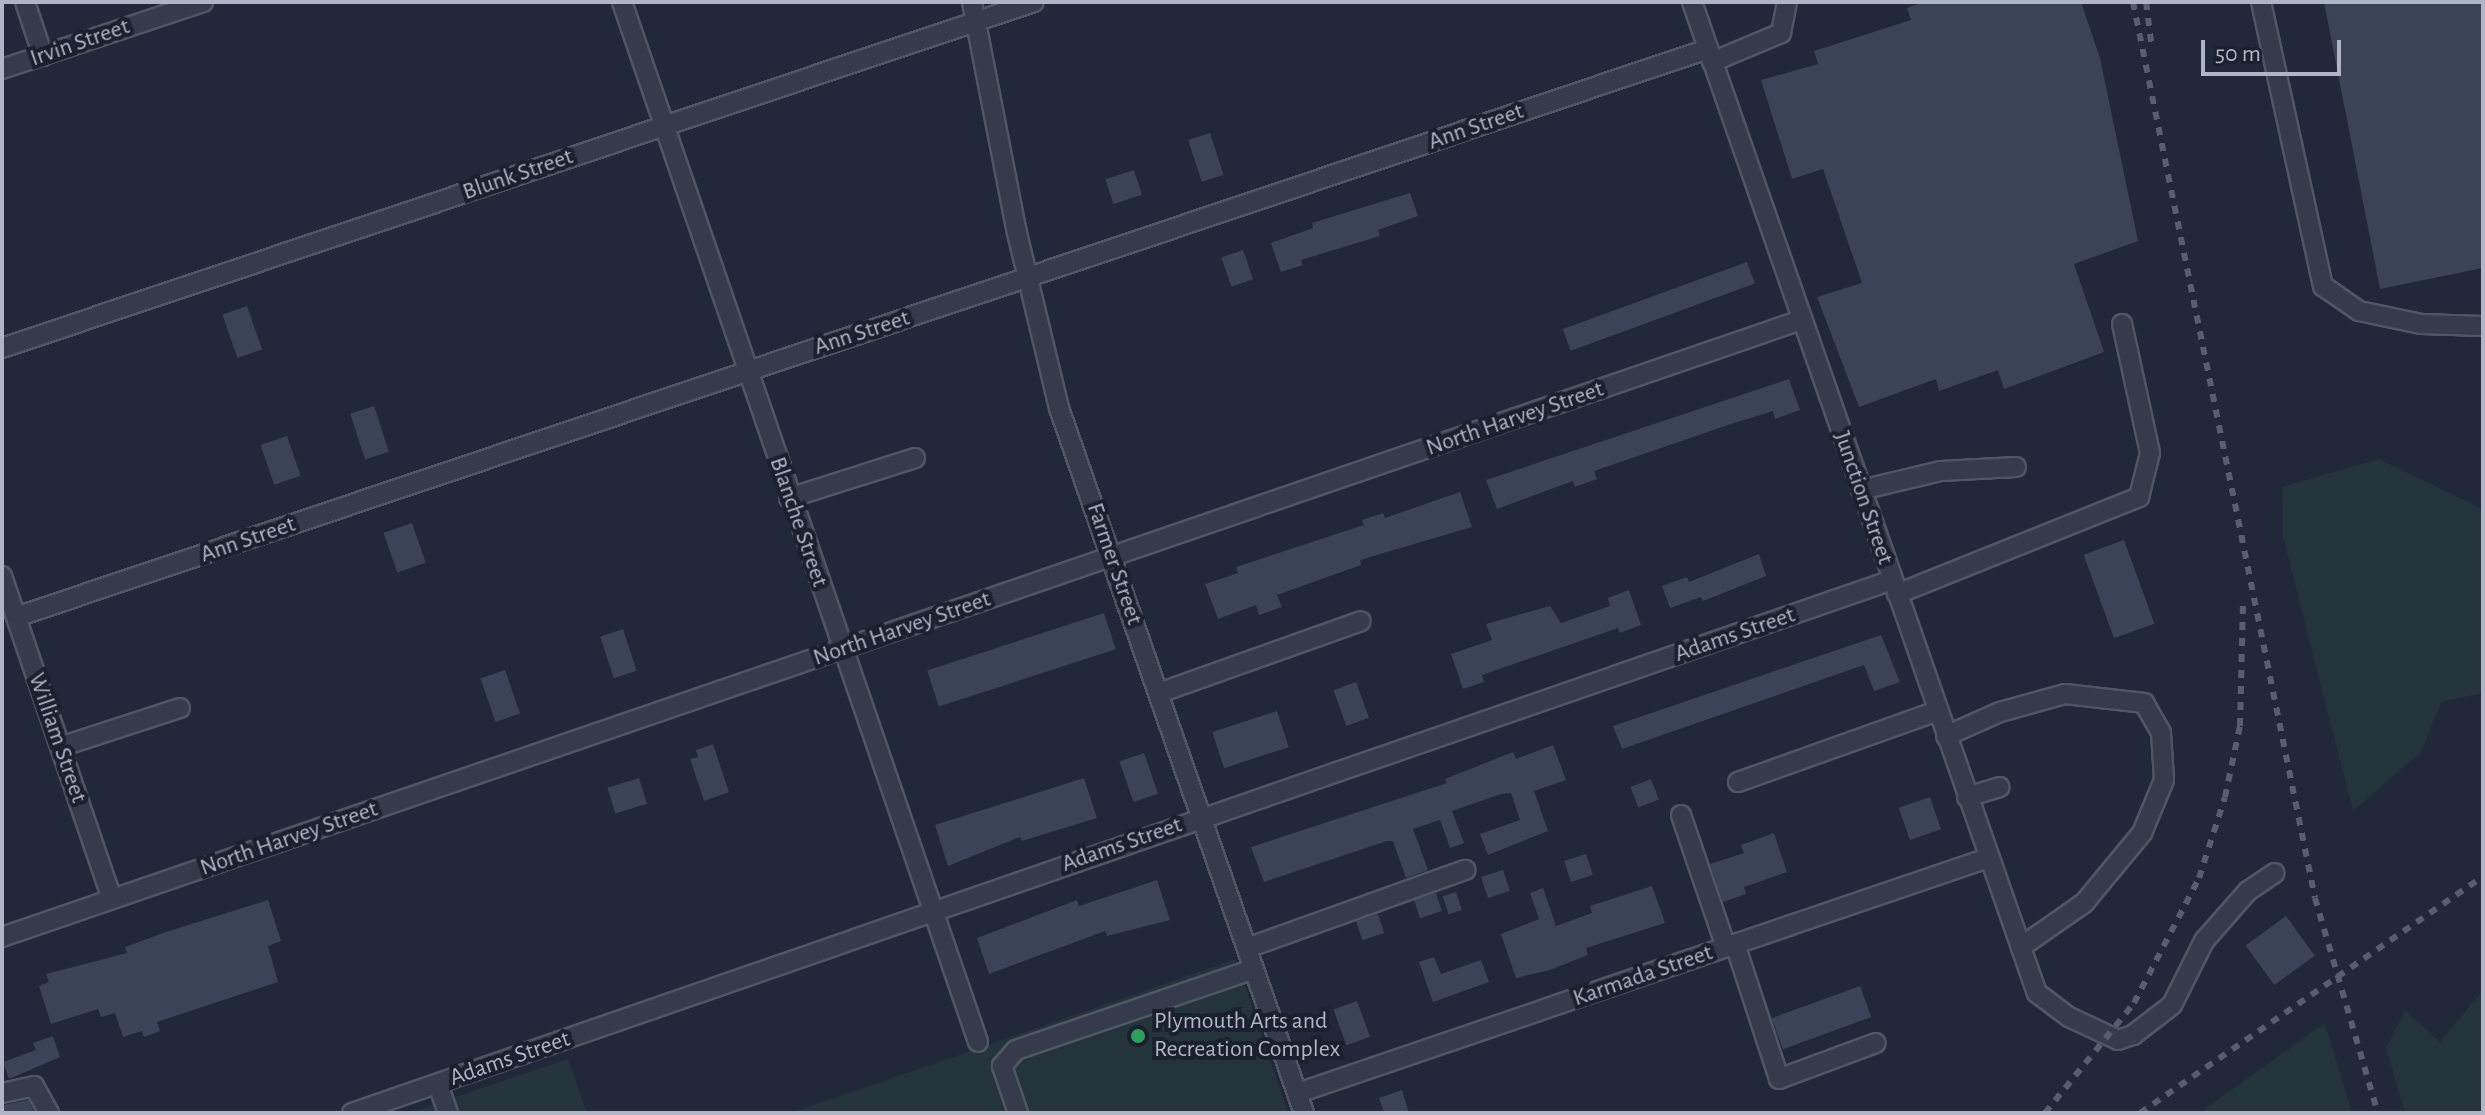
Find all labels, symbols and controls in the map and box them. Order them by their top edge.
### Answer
street label: Irvin Street [27,13,133,73]
scale bar [2205,24,2345,74]
text: 50 m [2215,42,2261,66]
street label: Ann Street [1425,97,1527,157]
street label: Blunk Street [459,143,577,207]
street label: Ann Street [811,304,913,362]
street label: North Harvey Street [1423,375,1607,463]
street label: Junction Street [1827,428,1899,568]
street label: Blanche Street [762,453,834,591]
street label: Farmer Street [1080,499,1148,629]
street label: Ann Street [197,510,299,570]
street label: North Harvey Street [810,585,994,673]
street label: Adams Street [1671,601,1799,669]
street label: William Street [21,669,93,807]
street label: North Harvey Street [197,795,381,883]
street label: Adams Street [1058,811,1186,879]
street label: Karmada Street [1569,939,1717,1013]
place label: Plymouth Arts and Recreation Complex [1154,1008,1340,1064]
street label: Adams Street [446,1025,574,1093]
marker: Plymouth Arts and Recreation Complex [1129,1027,1147,1045]

